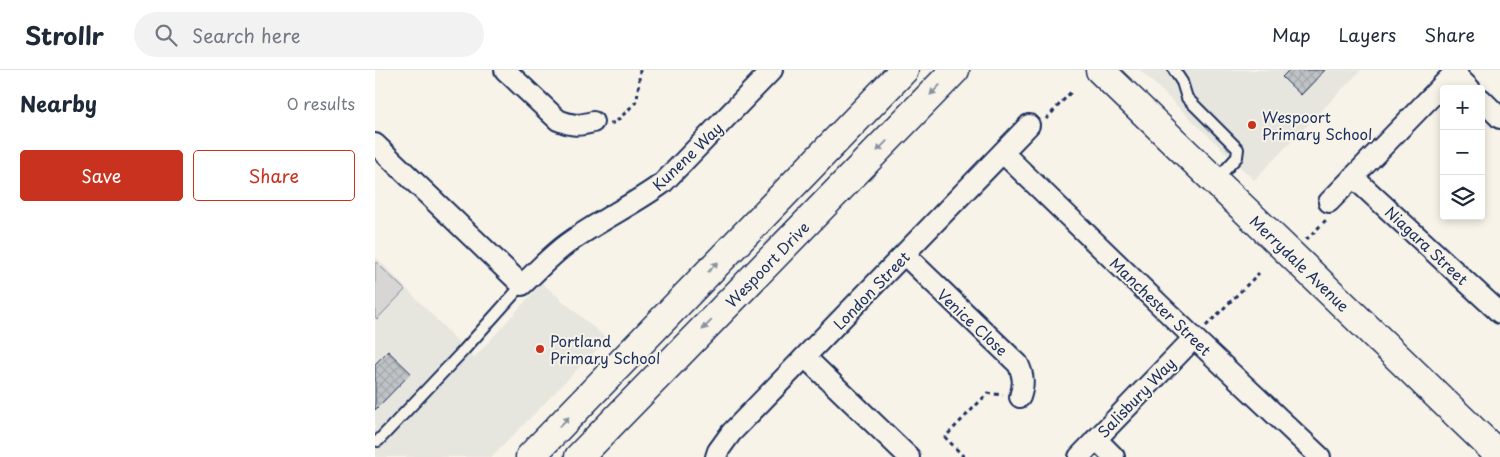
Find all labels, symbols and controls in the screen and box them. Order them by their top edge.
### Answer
search box [134,12,484,57]
text: Strollr [25,17,104,53]
icon: search [152,21,180,49]
text: Search here [192,21,301,49]
text: Map [1272,21,1311,48]
text: Layers [1339,21,1396,48]
text: Share [1424,21,1475,48]
one-way arrow [929,84,941,96]
map controls [1440,85,1485,220]
button: + [1440,85,1485,130]
text: Nearby [20,87,97,119]
text: 0 results [287,91,355,115]
place label: Wespoort Primary School [1262,105,1372,145]
street label: Kunene Way [646,116,728,196]
marker: Wespoort Primary School [1246,119,1258,131]
button: − [1440,130,1485,175]
one-way arrow [876,140,888,152]
button: Save [20,150,183,201]
button: Share [193,150,355,201]
button: layers [1440,175,1485,220]
street label: Niagara Street [1380,200,1474,290]
street label: Merrydale Avenue [1245,209,1355,317]
street label: Wespoort Drive [720,216,814,312]
street label: London Street [827,245,915,335]
street label: Manchester Street [1105,251,1217,361]
one-way arrow [707,262,719,274]
street label: Venice Close [933,283,1013,361]
one-way arrow [701,319,713,331]
place label: Portland Primary School [550,329,660,369]
marker: Portland Primary School [534,343,546,355]
street label: Salisbury Way [1092,352,1180,442]
one-way arrow [558,416,570,428]

